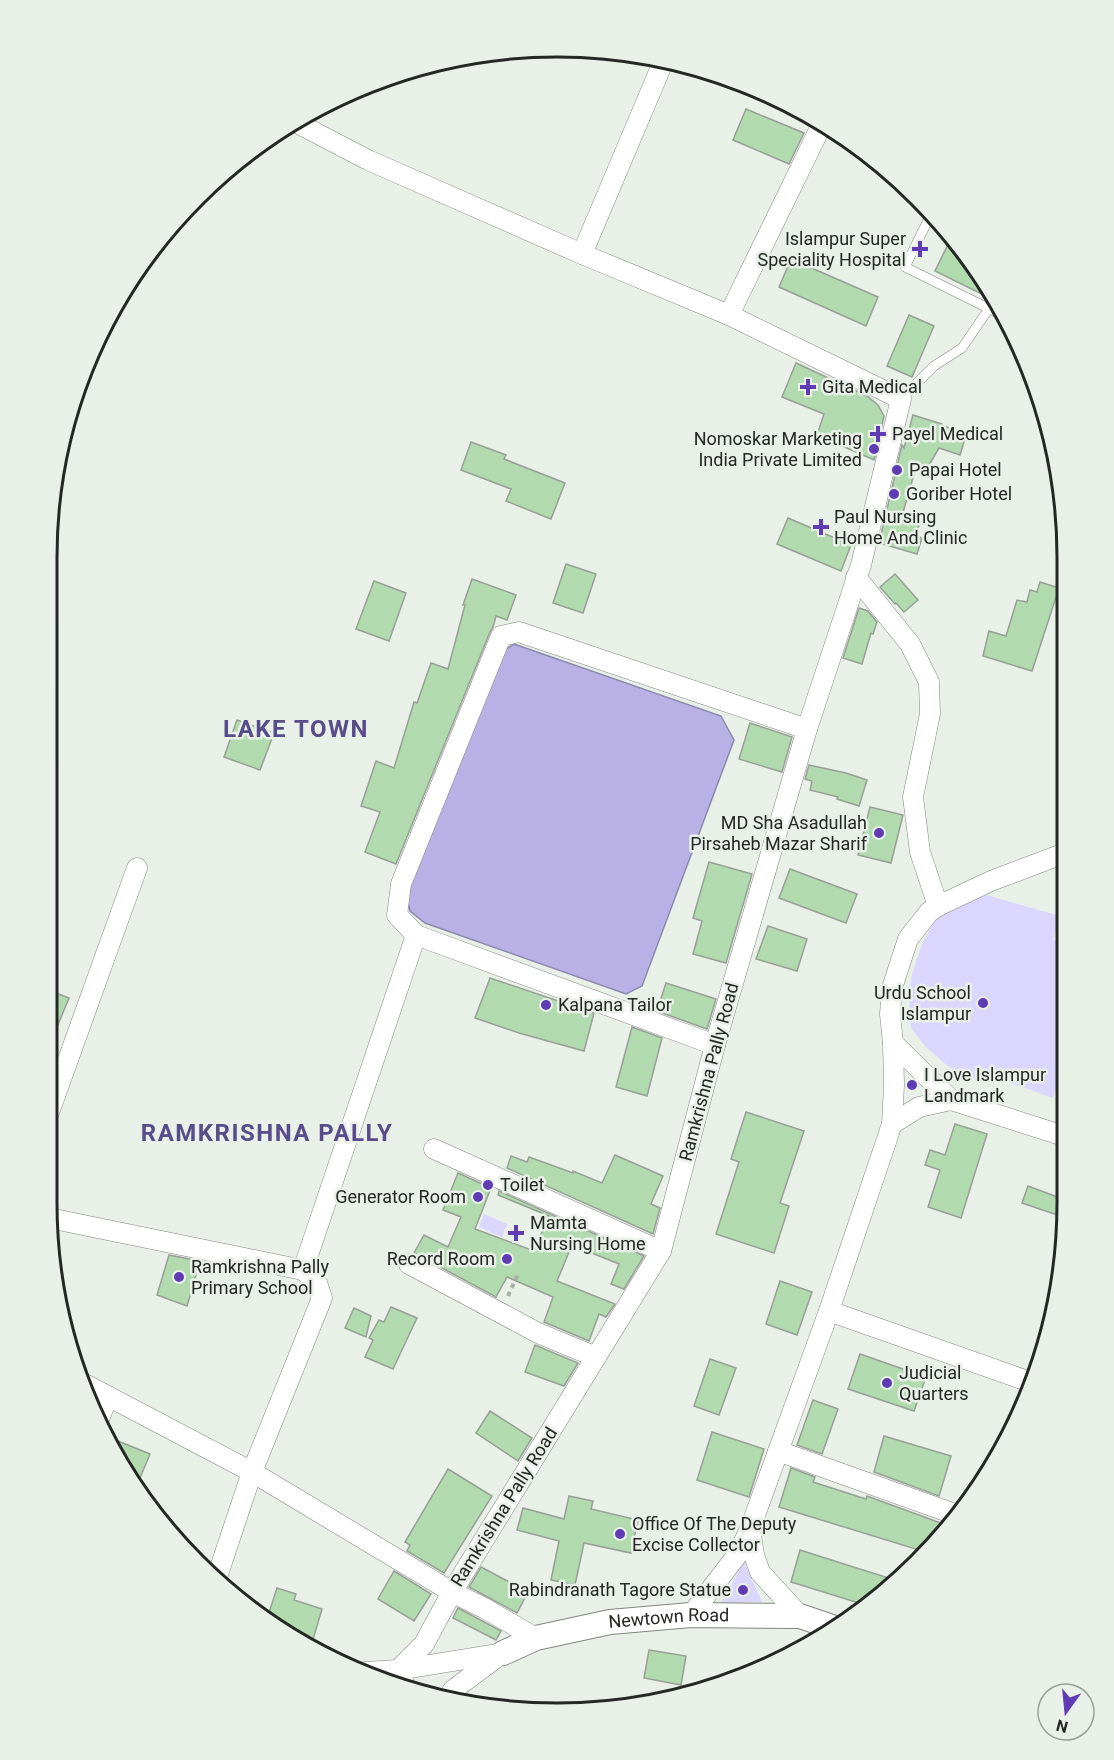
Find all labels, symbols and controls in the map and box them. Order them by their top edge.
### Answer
place label: Islampur Super Speciality Hospital [758,228,906,270]
marker: Islampur Super Speciality Hospital [911,240,929,258]
place label: Gita Medical [822,376,922,397]
marker: Gita Medical [799,378,817,396]
place label: Payel Medical [892,423,1003,444]
marker: Payel Medical [869,425,887,443]
place label: Nomoskar Marketing India Private Limited [694,428,862,470]
marker: Nomoskar Marketing India Private Limited [867,442,881,456]
place label: Papai Hotel [909,459,1002,480]
marker: Papai Hotel [890,463,904,477]
place label: Goriber Hotel [906,483,1012,504]
marker: Goriber Hotel [887,487,901,501]
place label: Paul Nursing Home And Clinic [834,506,967,548]
marker: Paul Nursing Home And Clinic [812,518,830,536]
district label: LAKE TOWN [223,715,369,743]
place label: MD Sha Asadullah Pirsaheb Mazar Sharif [690,812,868,854]
marker: MD Sha Asadullah Pirsaheb Mazar Sharif [872,826,886,840]
street label: Ramkrishna Pally Road [675,980,742,1163]
place label: Urdu School Islampur [874,982,971,1024]
place label: Kalpana Tailor [558,994,672,1015]
marker: Urdu School Islampur [976,996,990,1010]
marker: Kalpana Tailor [539,998,553,1012]
place label: I Love Islampur Landmark [924,1064,1046,1106]
marker: I Love Islampur Landmark [905,1078,919,1092]
district label: RAMKRISHNA PALLY [141,1119,393,1147]
place label: Toilet [500,1174,544,1195]
marker: Toilet [481,1178,495,1192]
place label: Generator Room [335,1186,466,1207]
marker: Generator Room [471,1190,485,1204]
place label: Mamta Nursing Home [530,1212,645,1254]
marker: Mamta Nursing Home [507,1224,525,1242]
place label: Record Room [387,1248,495,1269]
marker: Record Room [500,1252,514,1266]
place label: Ramkrishna Pally Primary School [191,1256,329,1298]
marker: Ramkrishna Pally Primary School [172,1270,186,1284]
place label: Judicial Quarters [899,1362,968,1404]
marker: Judicial Quarters [880,1376,894,1390]
street label: Ramkrishna Pally Road [446,1423,561,1590]
place label: Office Of The Deputy Excise Collector [632,1513,797,1555]
marker: Office Of The Deputy Excise Collector [613,1527,627,1541]
place label: Rabindranath Tagore Statue [509,1579,731,1600]
marker: Rabindranath Tagore Statue [736,1583,750,1597]
street label: Newtown Road [608,1604,729,1632]
north arrow [1036,1682,1096,1742]
text: N [1054,1715,1070,1737]

